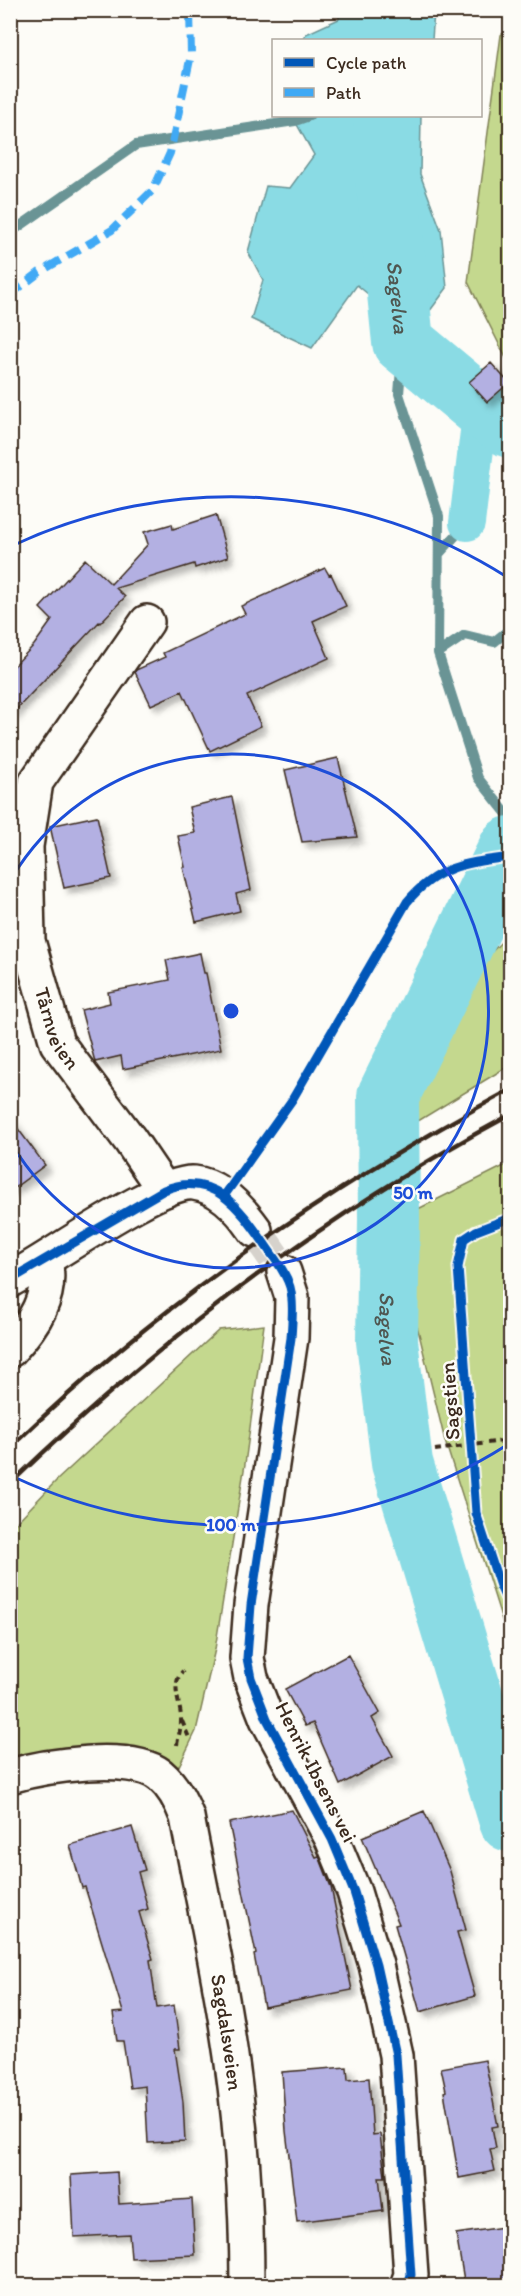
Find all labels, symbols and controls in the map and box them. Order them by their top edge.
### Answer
legend [272,39,482,117]
text: Cycle path [326,52,407,74]
text: Path [326,82,361,104]
water label: Sagelva [381,259,415,336]
street label: Tårnveien [30,984,86,1074]
centre of rings [221,1001,241,1021]
text: 50 m [393,1182,434,1204]
water label: Sagelva [373,1292,403,1368]
street label: Sagstien [434,1361,465,1441]
text: 100 m [206,1514,257,1536]
street label: Henrik Ibsens vei [270,1697,363,1846]
street label: Sagdalsveien [206,1972,248,2092]

